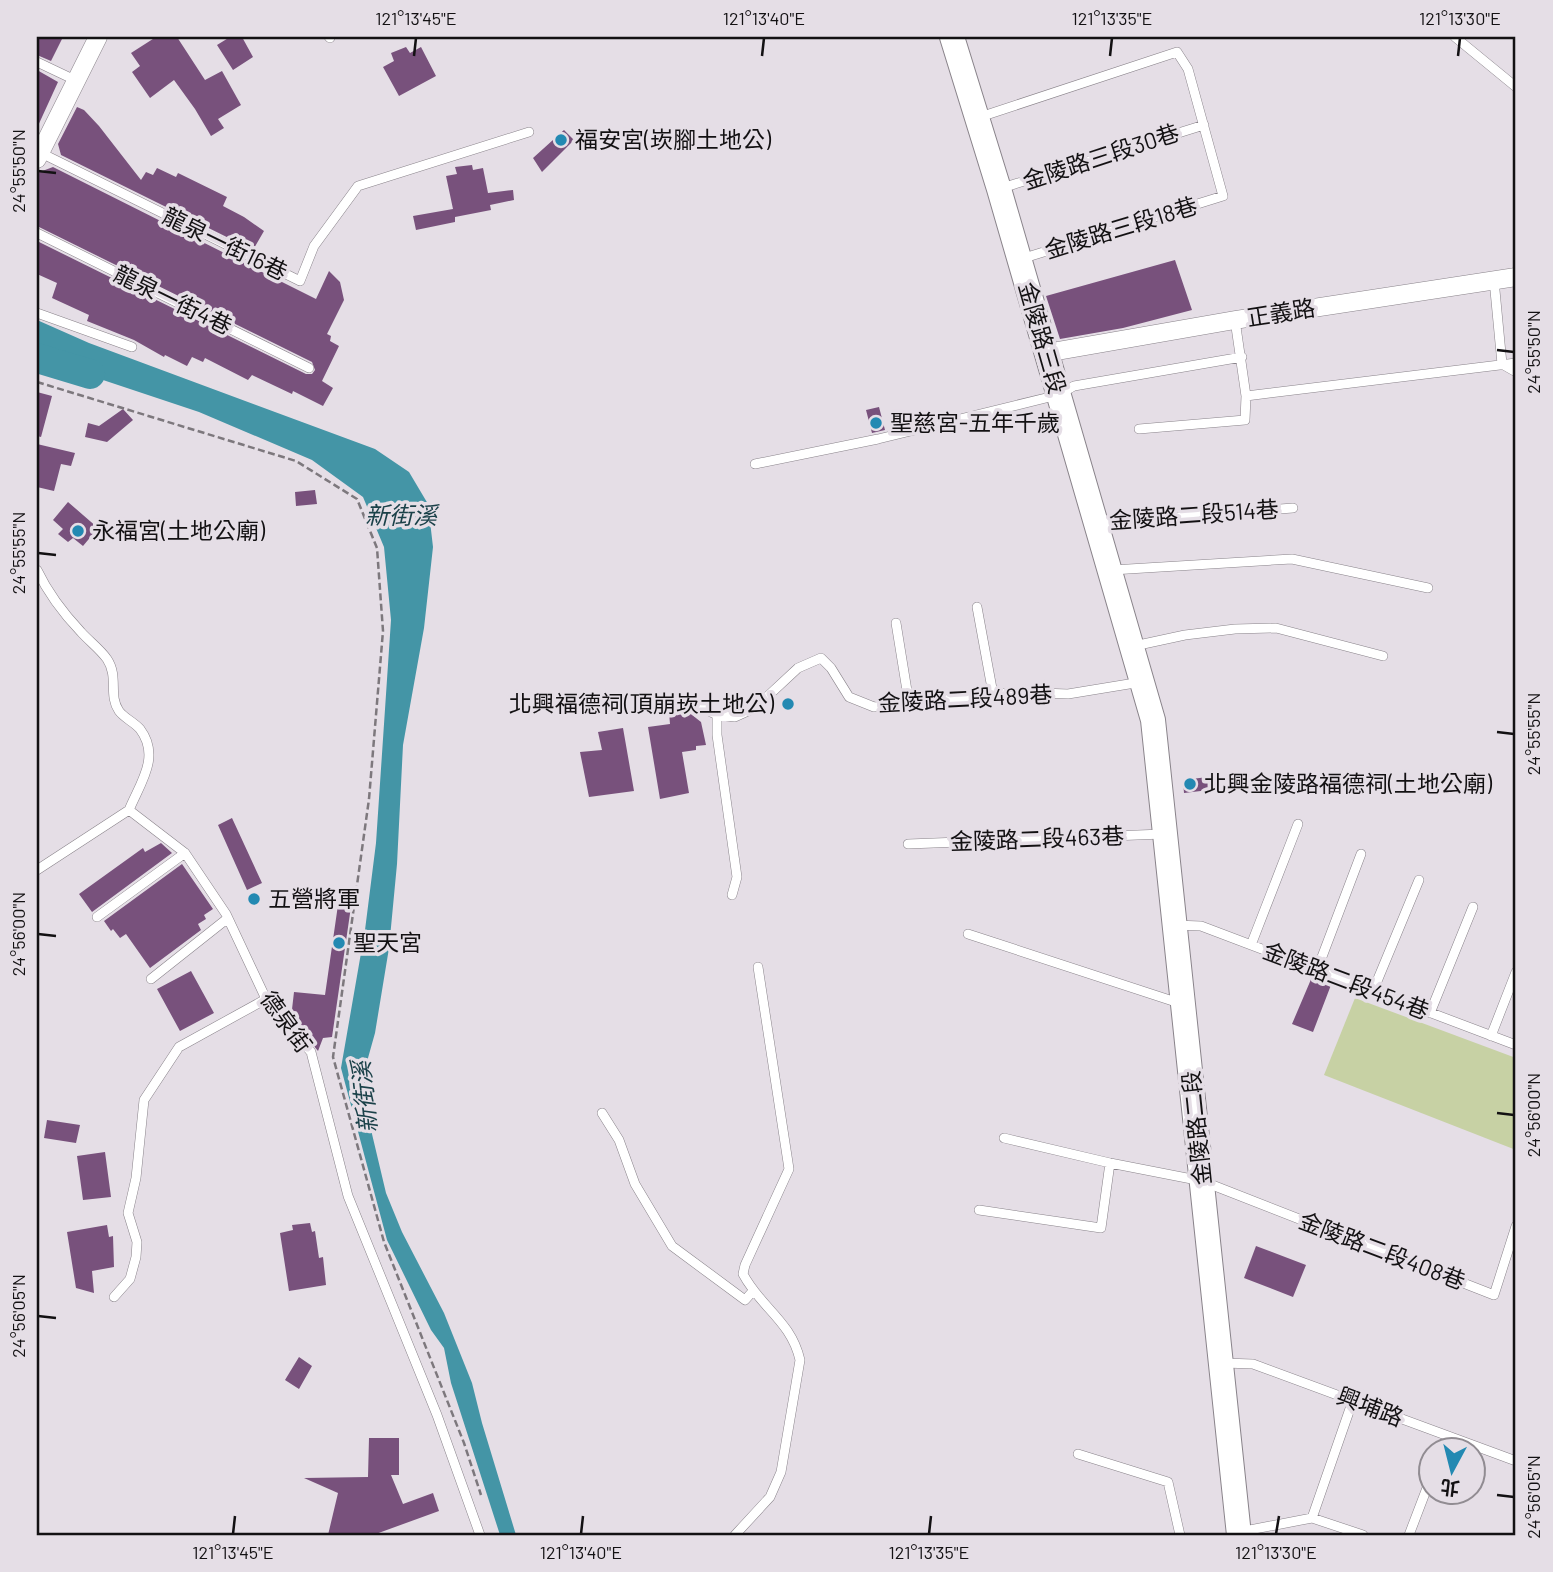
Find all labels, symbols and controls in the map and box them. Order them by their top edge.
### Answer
text: 121°13'45"E [375,7,457,29]
text: 121°13'40"E [723,7,805,29]
text: 121°13'35"E [1072,7,1152,29]
text: 121°13'30"E [1419,7,1501,29]
street label: 金陵路三段30巷 [1019,118,1182,195]
place label: 福安宮(崁腳土地公) [575,125,772,153]
text: 24°55'50"N [7,129,29,213]
marker: 福安宮(崁腳土地公) [553,132,569,148]
street label: 金陵路三段18巷 [1041,191,1200,264]
street label: 龍泉一街16巷 [159,201,292,285]
street label: 龍泉一街4巷 [110,259,237,340]
street label: 金陵路三段 [1014,279,1072,397]
street label: 正義路 [1245,293,1317,331]
text: 24°55'50"N [1522,310,1544,394]
place label: 聖慈宮-五年千歲 [890,408,1060,436]
marker: 聖慈宮-五年千歲 [868,415,884,431]
street label: 金陵路二段514巷 [1108,494,1280,534]
water label: 新街溪 [365,500,440,529]
text: 24°55'55"N [7,512,29,594]
place label: 永福宮(土地公廟) [92,516,266,544]
marker: 永福宮(土地公廟) [70,523,86,539]
street label: 金陵路二段489巷 [877,679,1053,717]
place label: 北興福德祠(頂崩崁土地公) [509,689,775,717]
text: 24°55'55"N [1522,693,1544,775]
marker: 北興福德祠(頂崩崁土地公) [780,696,796,712]
place label: 北興金陵路福德祠(土地公廟) [1204,769,1493,797]
marker: 北興金陵路福德祠(土地公廟) [1182,776,1198,792]
street label: 金陵路二段463巷 [949,821,1125,855]
place label: 五營將軍 [268,884,360,912]
marker: 五營將軍 [246,891,262,907]
text: 24°56'00"N [7,892,29,976]
place label: 聖天宮 [353,928,422,956]
marker: 聖天宮 [331,935,347,951]
street label: 金陵路二段454巷 [1260,936,1433,1025]
street label: 德泉街 [255,985,318,1058]
water label: 新街溪 [345,1057,382,1134]
street label: 金陵路二段 [1176,1069,1216,1187]
text: 24°56'00"N [1522,1073,1544,1157]
street label: 金陵路二段408巷 [1295,1206,1469,1295]
text: 24°56'05"N [7,1274,29,1358]
street label: 興埔路 [1333,1381,1408,1432]
north arrow [1416,1436,1486,1506]
text: 24°56'05"N [1522,1455,1544,1539]
text: 北 [1439,1476,1461,1501]
text: 121°13'45"E [192,1541,274,1563]
text: 121°13'40"E [540,1541,622,1563]
text: 121°13'35"E [889,1541,969,1563]
text: 121°13'30"E [1235,1541,1317,1563]

